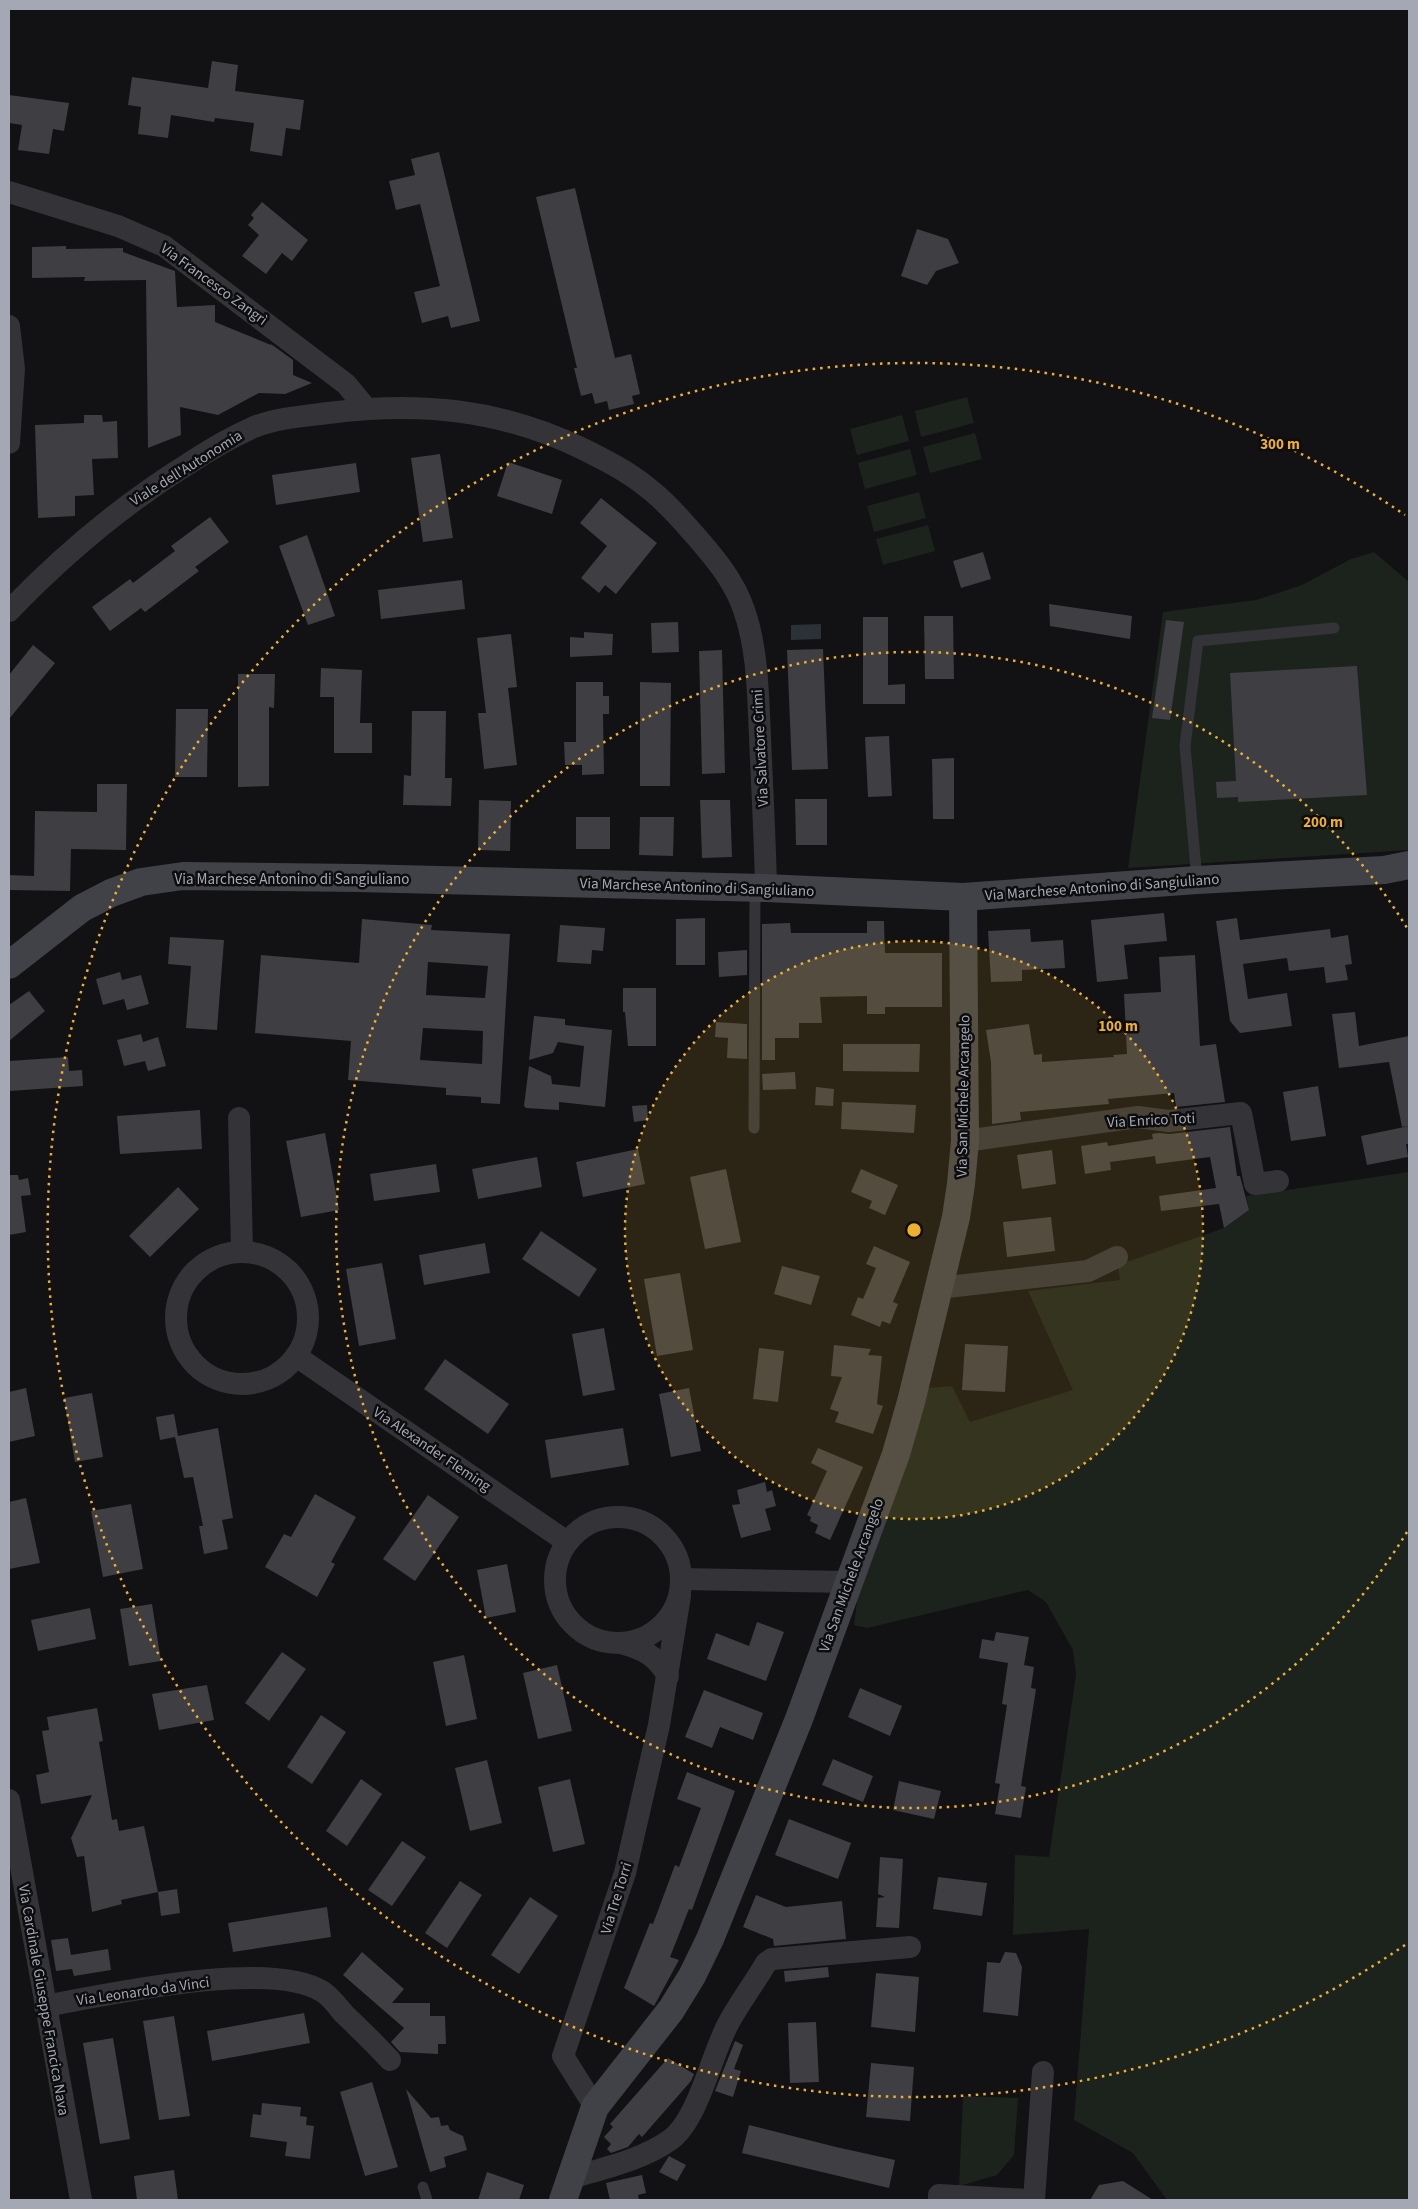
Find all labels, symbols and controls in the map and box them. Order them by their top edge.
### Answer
street label: Via Francesco Zangrì [156,238,272,330]
street label: Viale dell'Autonomia [126,425,246,511]
text: 300 m [1260,434,1300,455]
street label: Via Salvatore Crimi [747,689,774,807]
text: 200 m [1303,812,1343,833]
street label: Via Marchese Antonino di Sangiuliano [175,869,409,890]
street label: Via Marchese Antonino di Sangiuliano [984,869,1220,906]
street label: Via Marchese Antonino di Sangiuliano [579,873,815,902]
street label: Via San Michele Arcangelo [952,1015,975,1177]
text: 100 m [1098,1016,1138,1037]
street label: Via Enrico Toti [1106,1108,1196,1133]
centre of rings [905,1221,923,1239]
street label: Via Alexander Fleming [369,1402,495,1497]
street label: Via San Michele Arcangelo [814,1495,889,1655]
street label: Via Tre Torri [596,1860,637,1937]
street label: Via Cardinale Giuseppe Francica Nava [13,1883,74,2117]
street label: Via Leonardo da Vinci [75,1972,211,2011]

